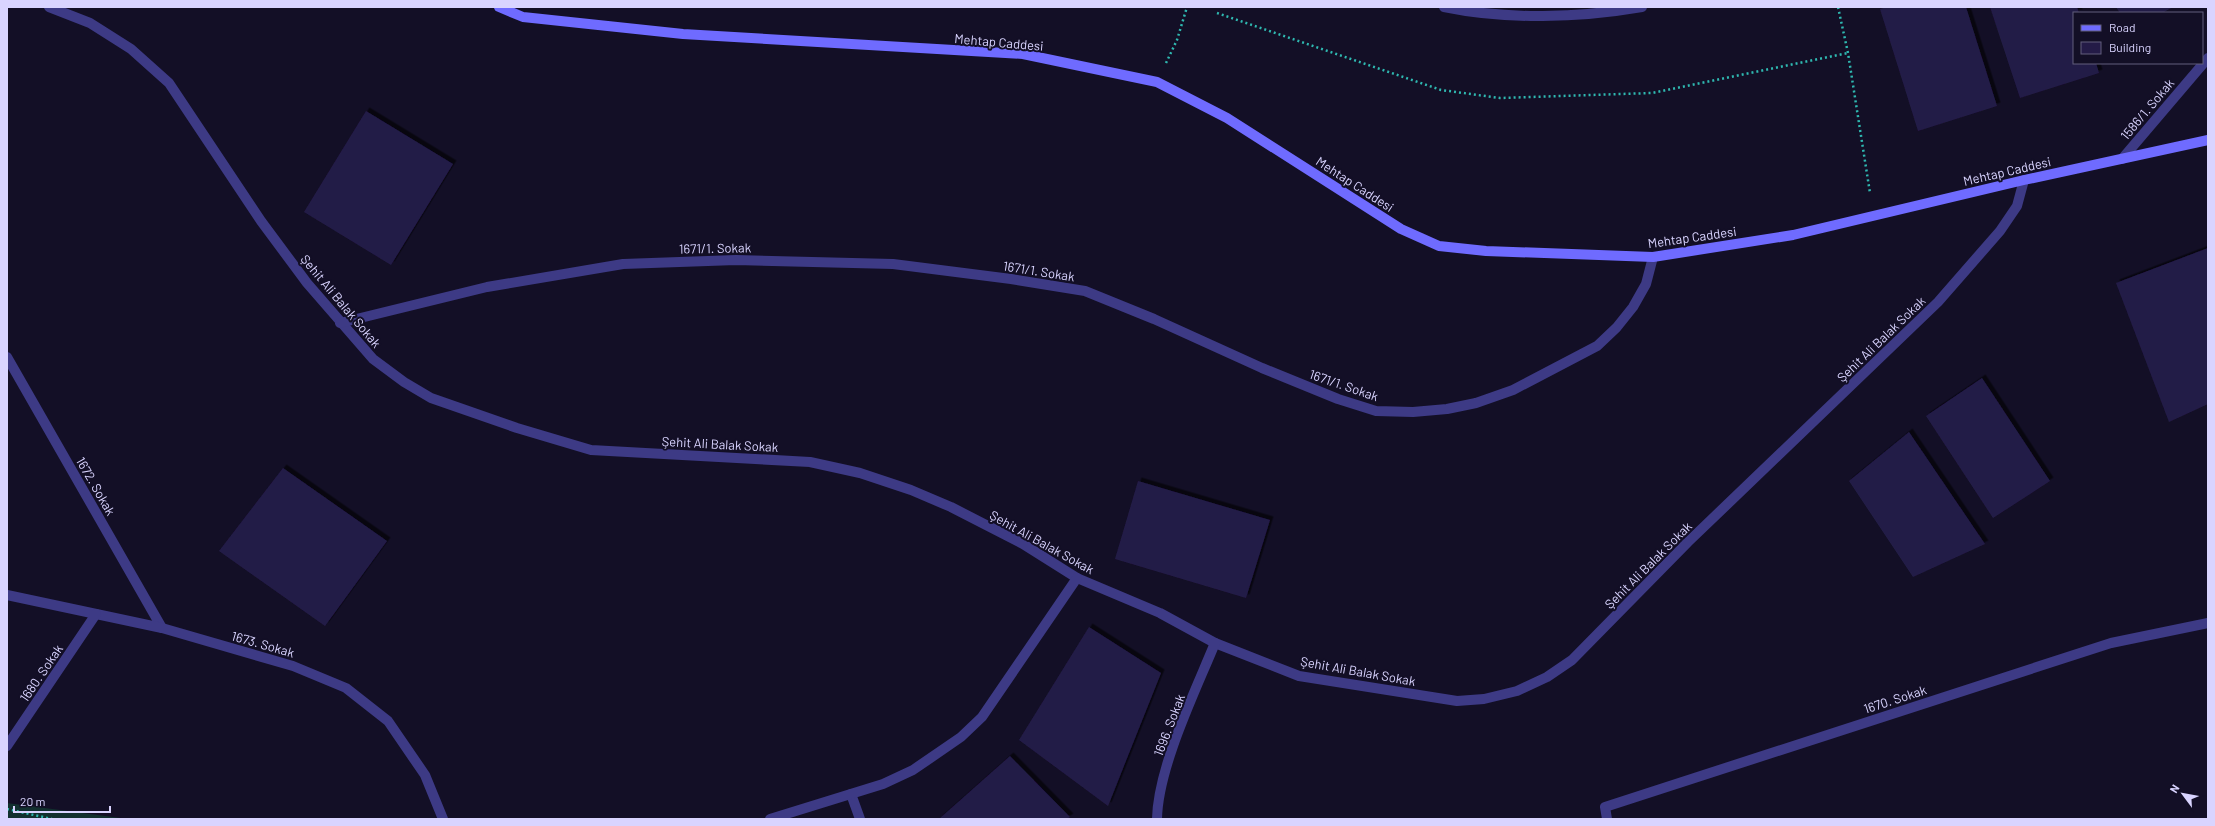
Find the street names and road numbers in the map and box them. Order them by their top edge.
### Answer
street label: Mehtap Caddesi [954,30,1044,54]
street label: 1586/1. Sokak [2117,75,2178,143]
street label: Mehtap Caddesi [1313,153,1397,215]
street label: Mehtap Caddesi [1962,153,2052,189]
street label: Mehtap Caddesi [1647,223,1737,251]
street label: 1671/1. Sokak [679,239,752,257]
street label: Şehit Ali Balak Sokak [297,251,385,351]
street label: 1671/1. Sokak [1002,257,1076,285]
street label: Şehit Ali Balak Sokak [1833,292,1929,385]
street label: 1671/1. Sokak [1307,366,1381,404]
street label: Şehit Ali Balak Sokak [661,433,779,455]
street label: 1672. Sokak [73,454,119,518]
street label: Şehit Ali Balak Sokak [987,507,1097,578]
street label: Şehit Ali Balak Sokak [1601,518,1695,612]
street label: 1673. Sokak [230,627,297,661]
street label: 1680. Sokak [16,641,66,705]
street label: Şehit Ali Balak Sokak [1299,653,1417,689]
street label: 1670. Sokak [1862,681,1929,717]
street label: 1696. Sokak [1150,691,1188,758]

